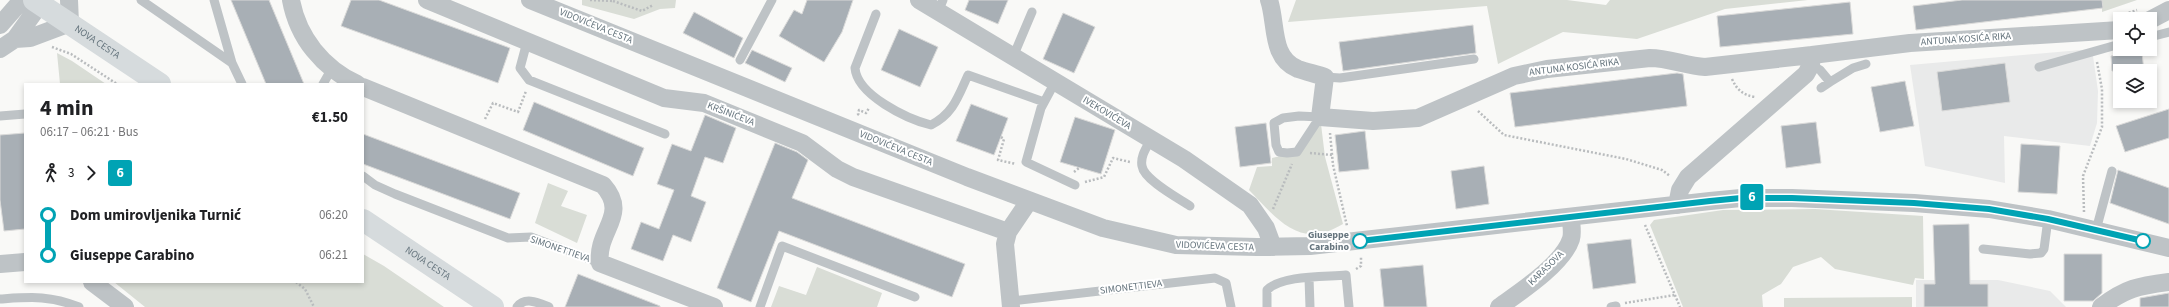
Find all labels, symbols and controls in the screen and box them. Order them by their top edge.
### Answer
street label: VIDOVIĆEVA CESTA [557,5,635,47]
map controls [2113,12,2157,108]
button: locate [2113,12,2157,56]
street label: NOVA CESTA [72,22,123,63]
street label: ANTUNA KOSIĆA RIKA [1920,29,2012,49]
street label: ANTUNA KOSIĆA RIKA [1528,54,1620,79]
button: layers [2113,64,2157,108]
text: 4 min [40,92,94,124]
street label: IVEKOVIĆEVA [1080,93,1134,133]
street label: KRŠINIĆEVA [705,99,757,130]
text: €1.50 [312,107,348,128]
text: 06:17 – 06:21 · Bus [40,123,138,141]
street label: VIDOVIĆEVA CESTA [857,127,935,169]
icon: walk [40,162,62,184]
icon: forward [80,162,102,184]
text: 6 [116,163,124,183]
text: 3 [68,164,74,182]
line badge: 6 [1739,184,1765,210]
text: 6 [1748,187,1756,207]
text: Dom umirovljenika Turnić [70,205,241,226]
text: 06:20 [319,206,348,224]
place label: Giuseppe Carabino [1308,228,1349,254]
street label: SIMONETTIEVA [528,232,592,266]
marker: Giuseppe Carabino [1352,233,1368,249]
unlabelled marker [2135,233,2151,249]
street label: VIDOVIĆEVA CESTA [1176,238,1255,254]
street label: NOVA CESTA [402,243,454,284]
text: Giuseppe Carabino [70,245,194,266]
text: 06:21 [319,246,348,264]
street label: KARASOVA [1525,247,1567,289]
street label: SIMONETTIEVA [1099,276,1164,298]

